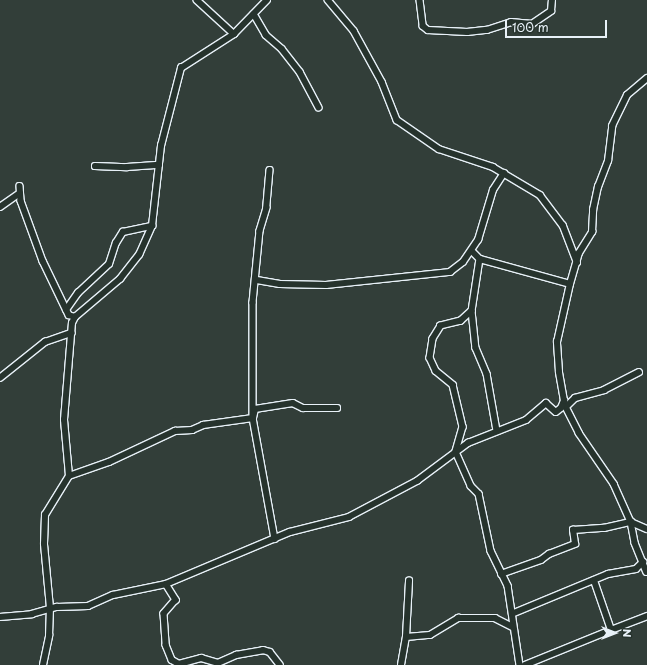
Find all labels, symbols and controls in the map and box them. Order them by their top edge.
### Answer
scale bar [507,12,609,38]
text: 100 m [512,18,549,36]
north arrow [595,613,635,653]
text: N [619,629,636,637]

